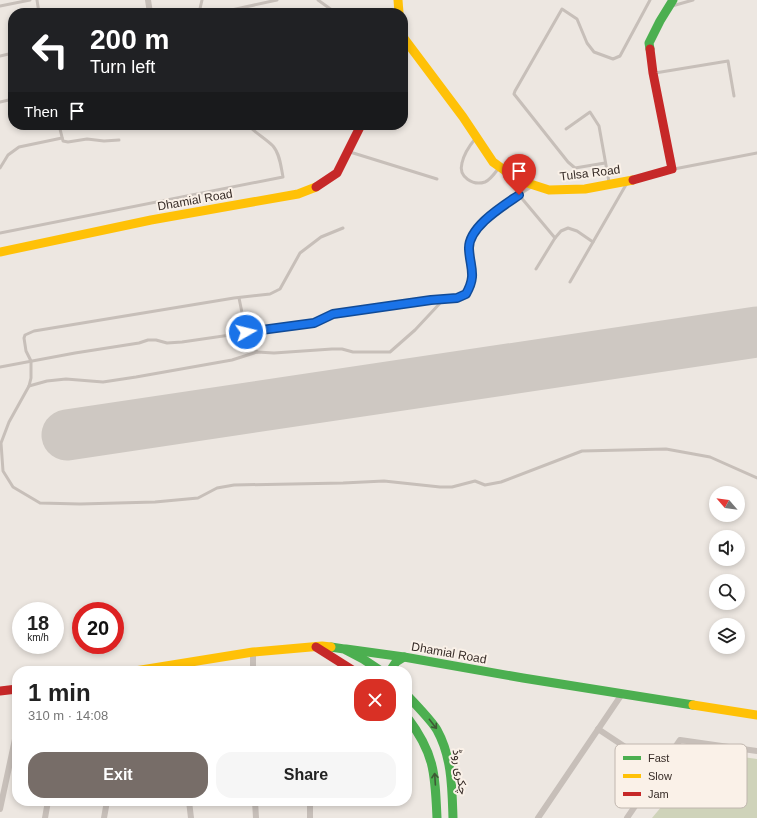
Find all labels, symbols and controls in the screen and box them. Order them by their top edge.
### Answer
icon: left [24,24,76,76]
text: 200 m [90,24,169,55]
text: Turn left [90,57,155,77]
icon: arrive [66,100,88,122]
text: Then [24,103,58,120]
pin [502,154,536,195]
icon: arrive [508,160,530,182]
street label: Tulsa Road [559,162,621,184]
street label: Dhamial Road [156,187,234,213]
position arrow [225,311,267,353]
north arrow [709,486,745,522]
map controls [709,486,745,654]
button: sound [709,530,745,566]
button: search [709,574,745,610]
speed limit sign: 20 [72,602,124,654]
text: 18 [27,612,49,634]
button: layers [709,618,745,654]
text: km/h [27,632,49,643]
street label: Dhamial Road [410,640,488,666]
text: 1 min [28,679,91,706]
button: close [354,679,396,721]
text: 310 m · 14:08 [28,708,108,723]
one-way arrow [428,719,437,730]
legend [615,744,747,808]
street label: چکری روڈ [449,748,470,796]
button: Exit [28,752,208,798]
button: Share [216,752,396,798]
text: Fast [648,752,669,764]
text: Slow [648,770,672,782]
one-way arrow [432,773,439,786]
text: Jam [648,788,669,800]

